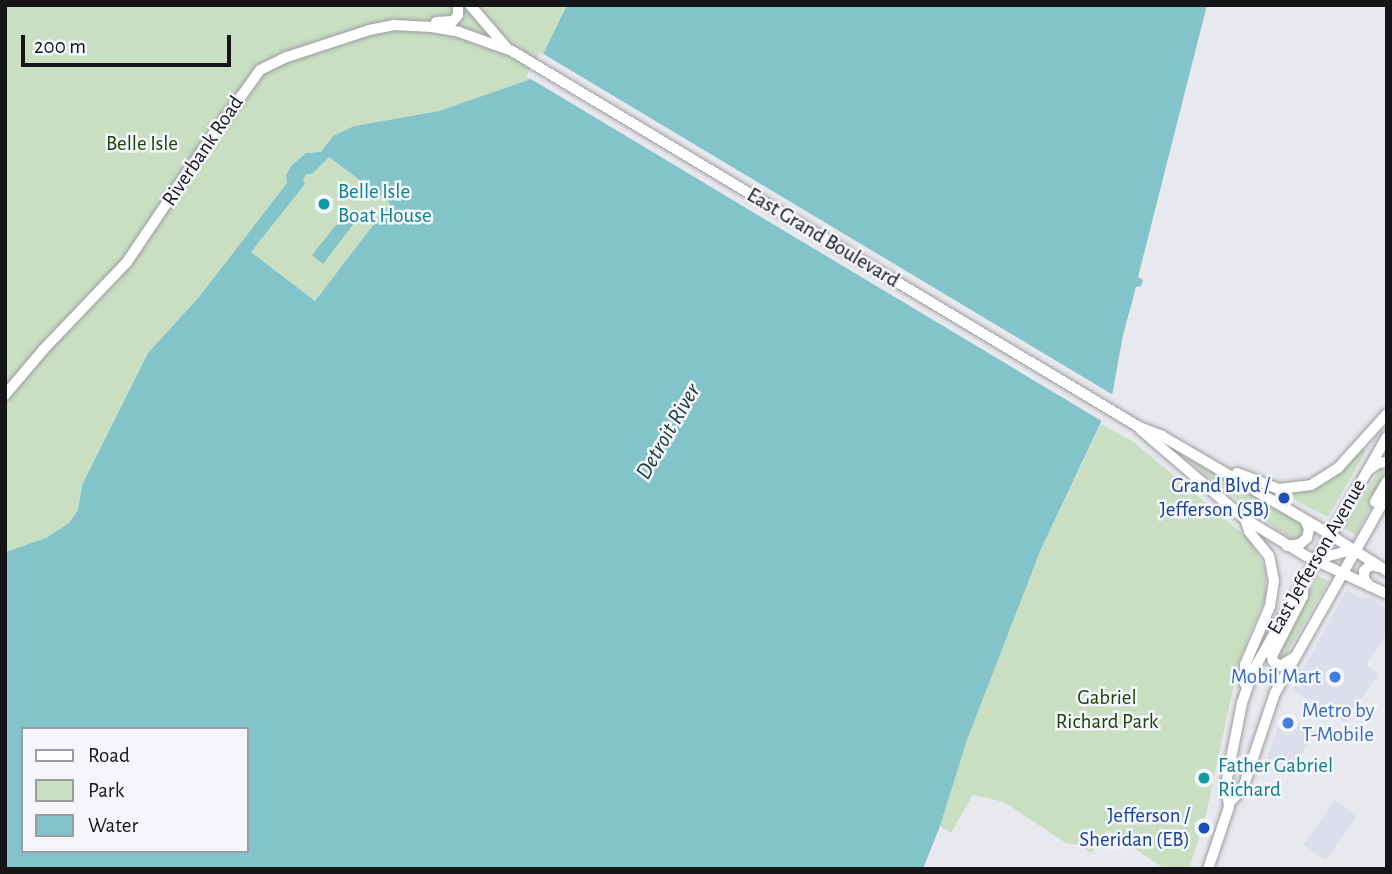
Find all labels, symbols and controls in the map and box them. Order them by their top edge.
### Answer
scale bar [24,21,234,65]
text: 200 m [34,36,86,57]
street label: Riverbank Road [157,91,249,211]
park label: Belle Isle [106,131,178,157]
place label: Belle Isle Boat House [338,179,432,229]
street label: East Grand Boulevard [742,183,904,293]
marker: Belle Isle Boat House [316,196,332,212]
water label: Detroit River [631,379,707,485]
place label: Grand Blvd / Jefferson (SB) [1160,473,1270,523]
street label: East Jefferson Avenue [1262,475,1372,639]
marker: Grand Blvd / Jefferson (SB) [1276,490,1292,506]
place label: Mobil Mart [1231,664,1321,690]
marker: Mobil Mart [1327,669,1343,685]
park label: Gabriel Richard Park [1056,685,1158,735]
place label: Metro by T-Mobile [1302,698,1375,748]
marker: Metro by T-Mobile [1280,715,1296,731]
legend [21,727,248,853]
text: Road [88,745,130,766]
place label: Father Gabriel Richard [1218,753,1333,803]
marker: Father Gabriel Richard [1196,770,1212,786]
text: Park [88,780,124,801]
place label: Jefferson / Sheridan (EB) [1079,803,1190,853]
text: Water [88,815,138,836]
marker: Jefferson / Sheridan (EB) [1196,820,1212,836]

